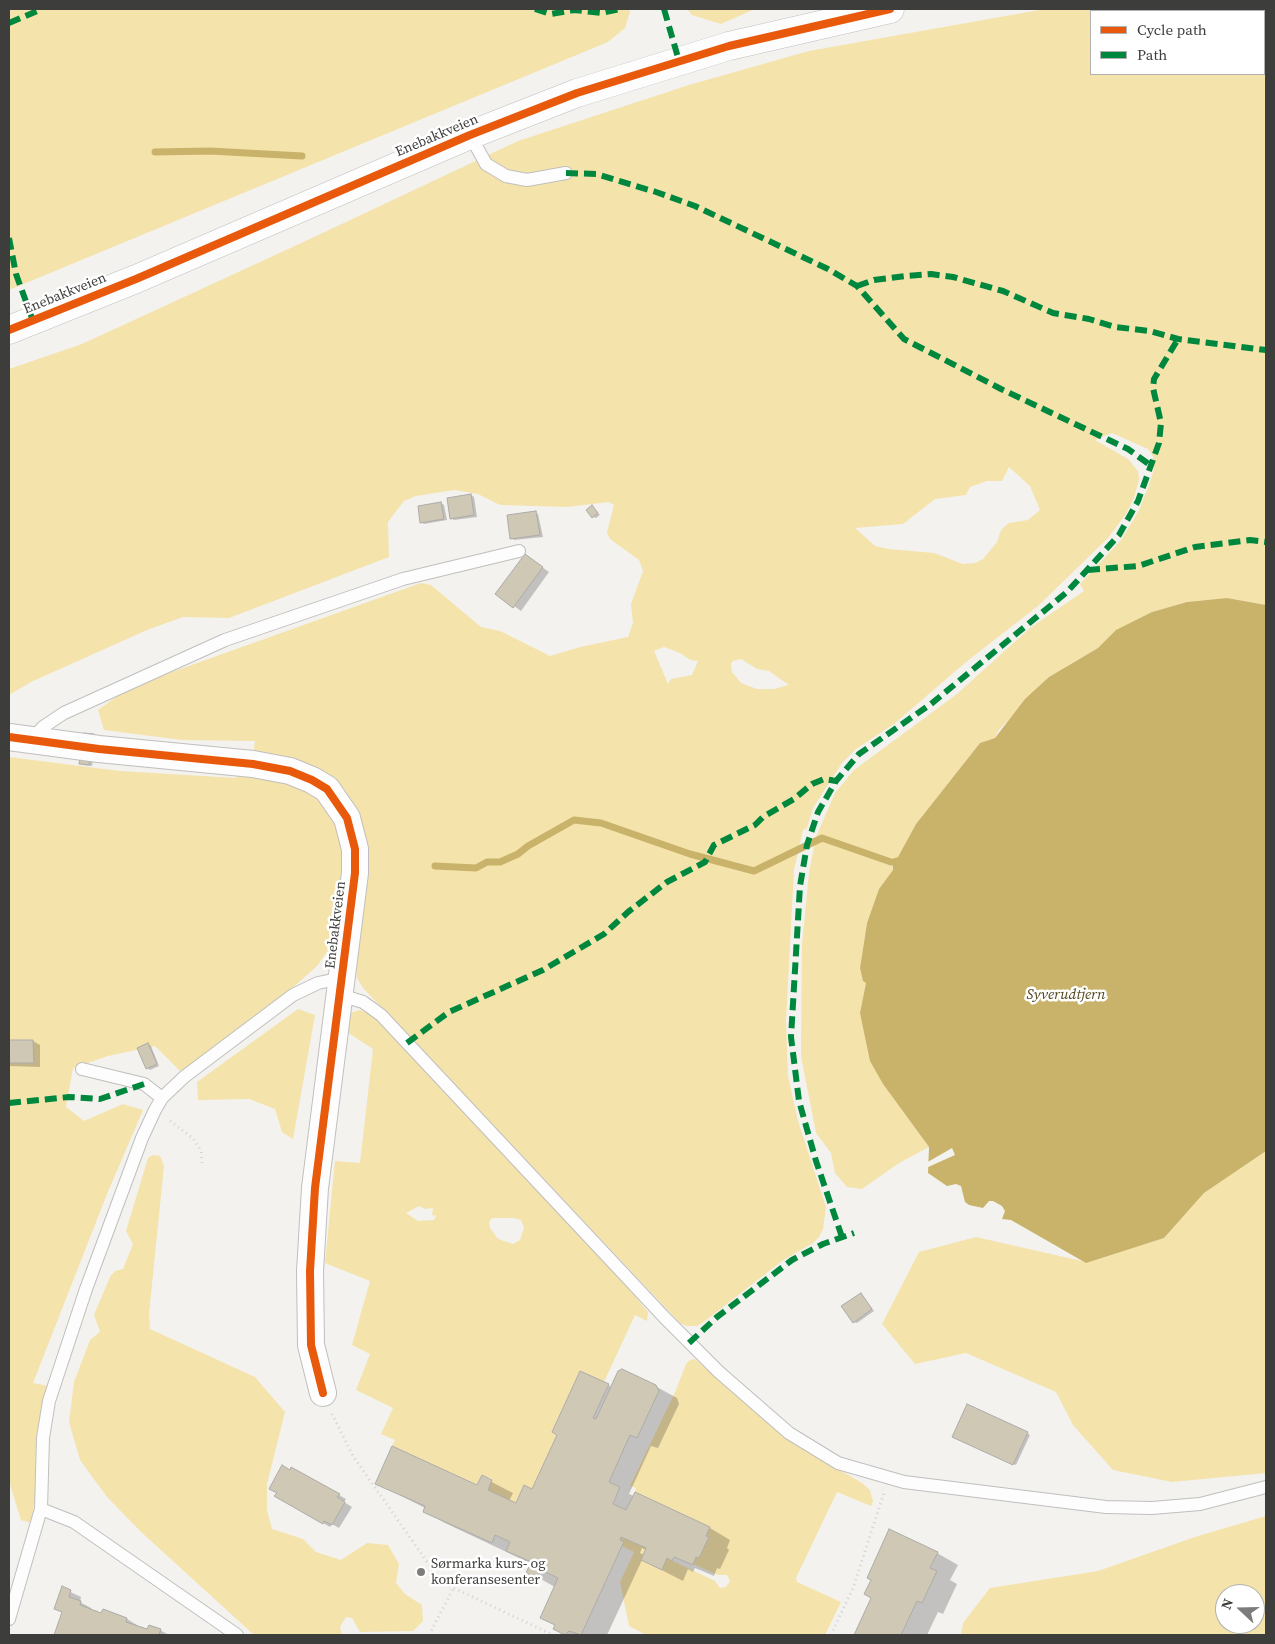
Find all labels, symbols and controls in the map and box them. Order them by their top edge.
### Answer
legend [1090,10,1265,75]
text: Cycle path [1137,19,1207,40]
text: Path [1137,44,1167,65]
street label: Enebakkveien [393,111,481,161]
street label: Enebakkveien [21,270,109,318]
street label: Enebakkveien [322,880,350,970]
water label: Syverudtjern [1026,986,1106,1004]
place label: Sørmarka kurs- og konferansesenter [431,1556,546,1588]
marker: Sørmarka kurs- og konferansesenter [415,1566,427,1578]
north arrow [1215,1584,1265,1634]
text: N [1216,1596,1238,1612]

